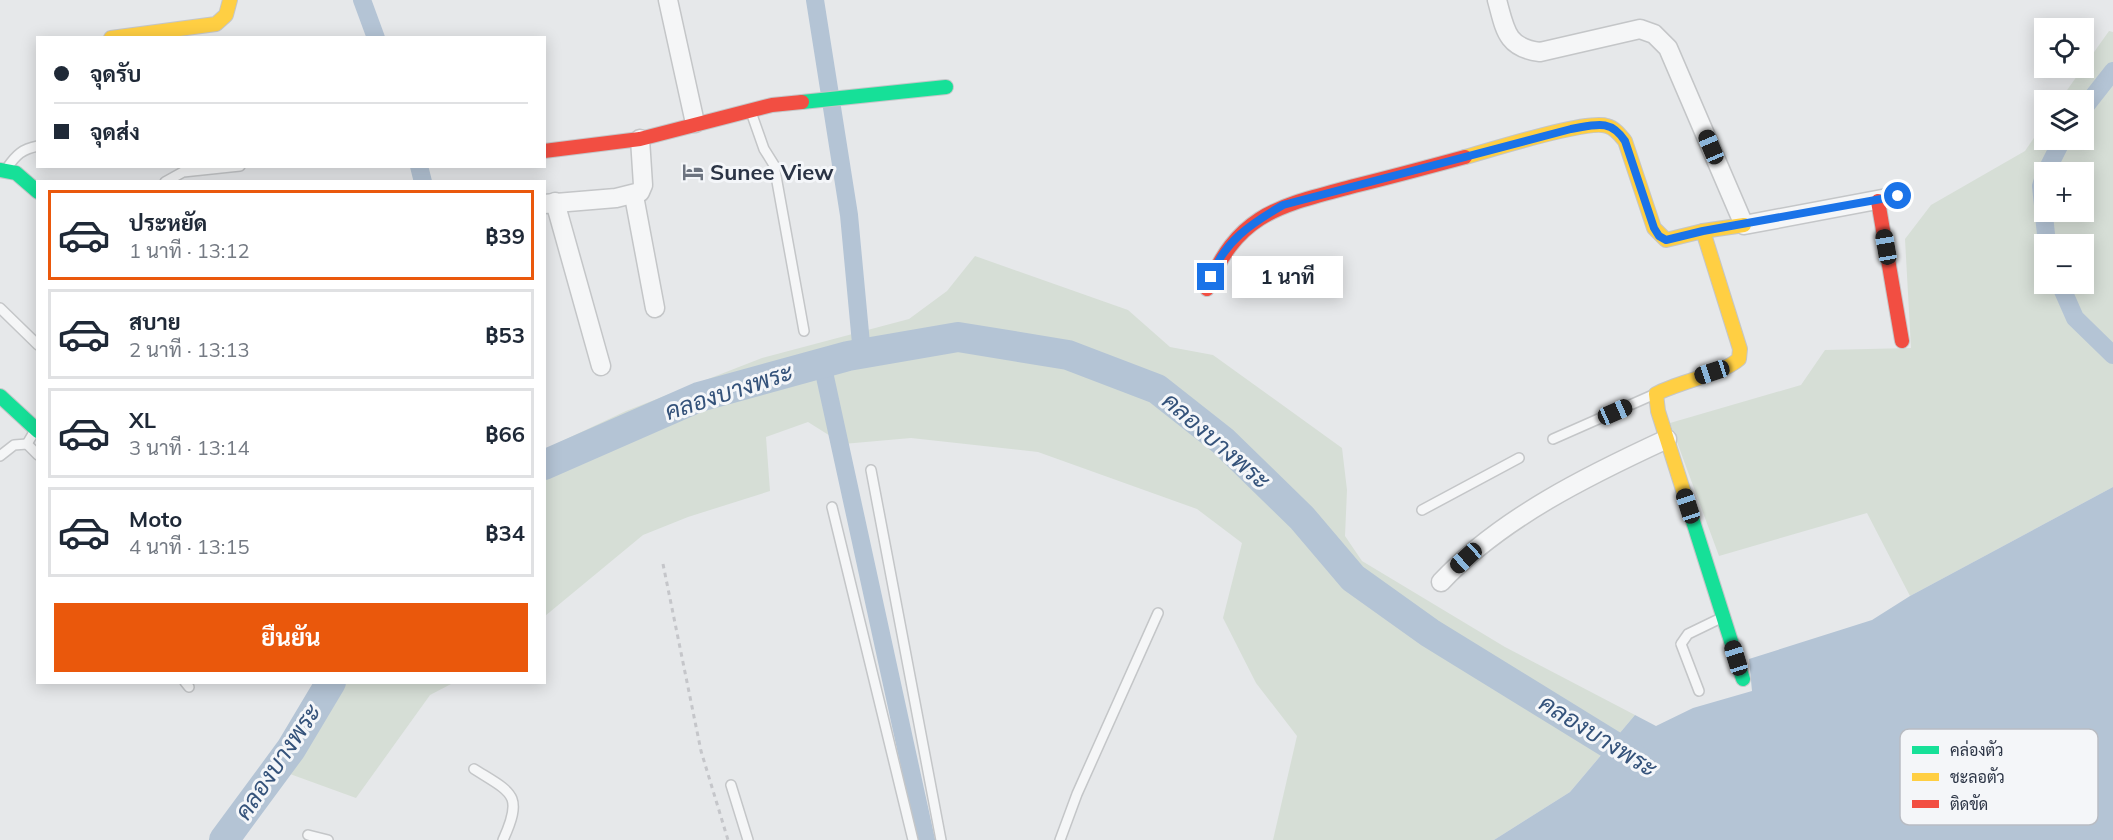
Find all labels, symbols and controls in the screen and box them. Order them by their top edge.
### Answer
map controls [2034,18,2094,294]
button: locate [2034,18,2094,78]
text: จุดรับ [90,60,141,88]
button: layers [2034,90,2094,150]
text: จุดส่ง [90,118,140,146]
car [1696,127,1726,167]
place label: Sunee View [710,158,834,186]
hotel icon: Sunee View [681,160,705,184]
button: + [2034,162,2094,222]
route start [1884,182,1911,209]
icon: car [57,208,111,262]
text: ประหยัด [129,209,207,237]
text: ฿39 [485,222,525,250]
car [1874,228,1898,266]
button: − [2034,234,2094,294]
text: 1 นาที · 13:12 [129,238,249,263]
callout: 1 นาที [1232,256,1343,298]
route end [1197,263,1224,290]
text: 1 นาที [1260,264,1315,289]
icon: car [57,307,111,361]
text: สบาย [129,308,181,336]
text: ฿53 [485,321,525,349]
text: 2 นาที · 13:13 [129,337,249,362]
water label: คลองบางพระ [661,356,797,426]
car [1692,358,1732,386]
water label: คลองบางพระ [1157,385,1277,495]
car [1595,396,1635,428]
icon: car [57,406,111,460]
text: XL [129,406,156,434]
text: ฿66 [485,420,525,448]
text: 3 นาที · 13:14 [129,435,249,460]
car [1674,486,1702,526]
icon: car [57,505,111,559]
text: Moto [129,505,182,533]
text: ฿34 [485,519,525,547]
text: 4 นาที · 13:15 [129,534,249,559]
car [1447,539,1485,577]
button: ยืนยัน [54,603,528,672]
car [1722,638,1750,678]
water label: คลองบางพระ [1534,687,1663,783]
water label: คลองบางพระ [228,698,327,825]
legend [1900,729,2098,825]
text: คล่องตัว [1950,740,2004,760]
text: ชะลอตัว [1950,767,2005,787]
text: ติดขัด [1950,794,1988,814]

